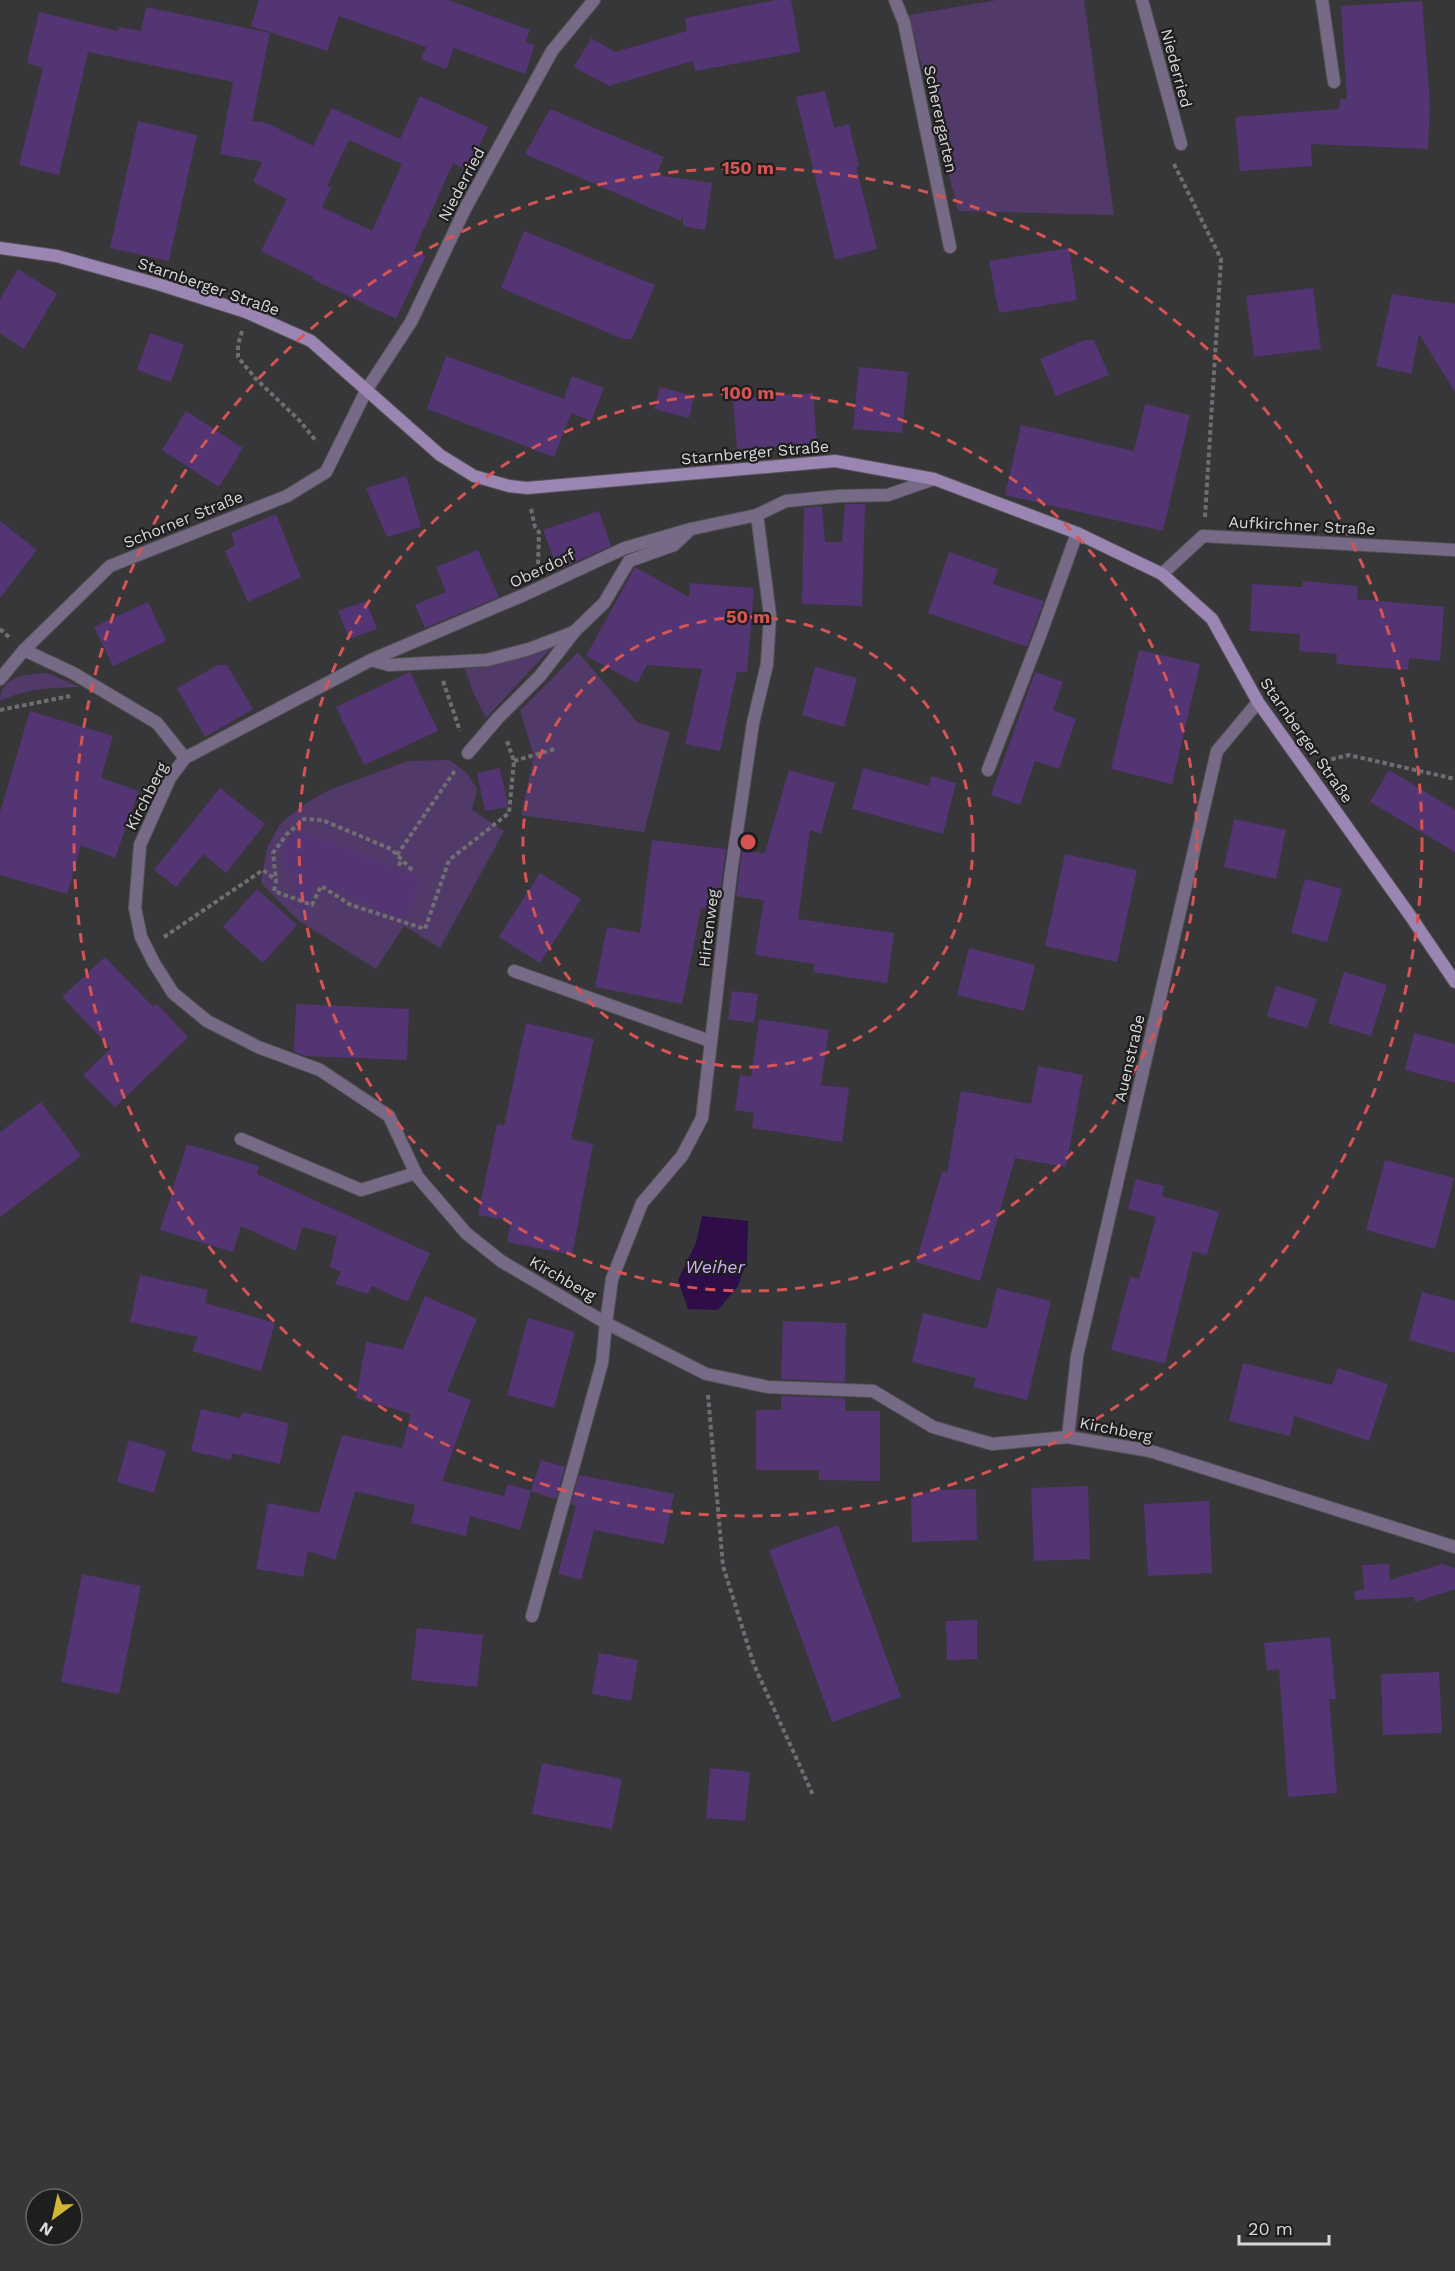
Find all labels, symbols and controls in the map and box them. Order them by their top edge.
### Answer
street label: Niederried [1157,27,1196,110]
street label: Scherergarten [920,64,961,175]
street label: Niederried [434,144,489,224]
text: 150 m [722,157,774,178]
street label: Starnberger Straße [135,253,282,320]
text: 100 m [721,382,775,403]
street label: Starnberger Straße [680,437,830,468]
street label: Schorner Straße [121,487,246,552]
street label: Aufkirchner Straße [1228,512,1376,539]
street label: Oberdorf [507,545,579,592]
text: 50 m [726,606,770,627]
street label: Starnberger Straße [1256,674,1357,807]
street label: Kirchberg [121,759,172,833]
centre of rings [738,832,758,852]
street label: Hirtenweg [694,887,723,968]
street label: Auenstraße [1110,1013,1149,1104]
street label: Kirchberg [526,1252,600,1305]
water label: Weiher [685,1256,746,1277]
street label: Kirchberg [1078,1413,1154,1446]
north arrow [24,2187,84,2247]
scale bar [1239,2208,1329,2246]
text: N [36,2218,56,2240]
text: 20 m [1248,2218,1293,2239]

